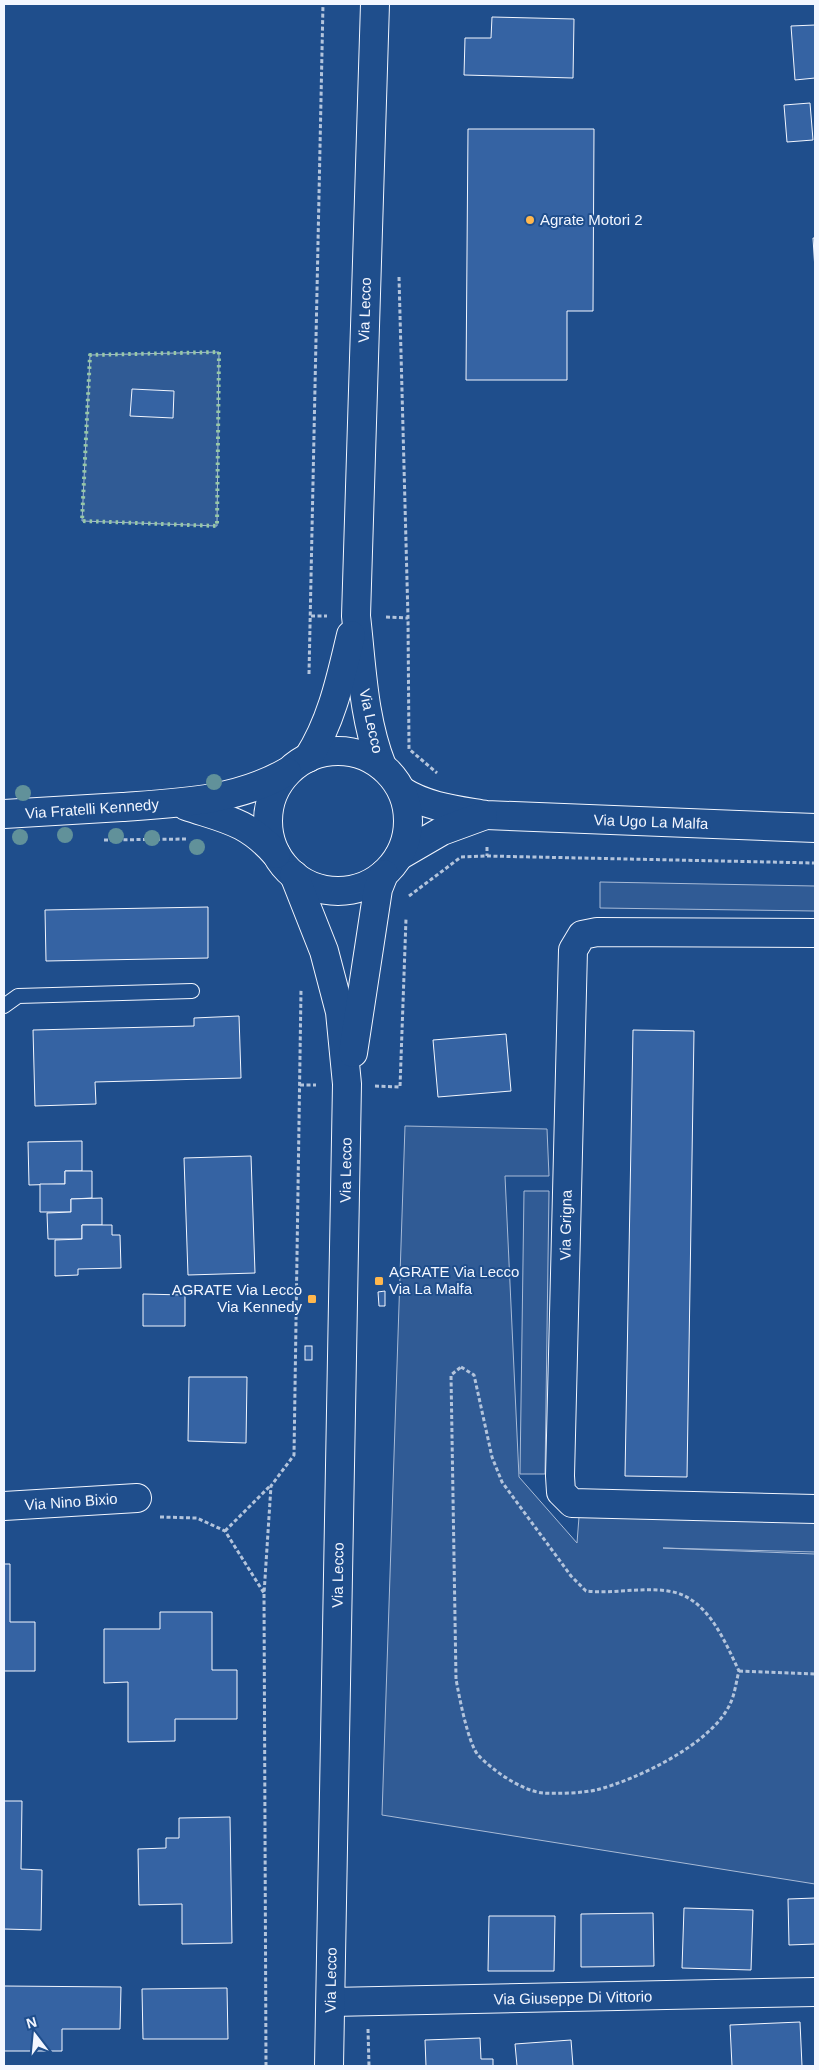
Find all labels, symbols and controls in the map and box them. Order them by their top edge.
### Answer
place label: Agrate Motori 2 [540,211,643,228]
marker: Agrate Motori 2 [524,214,536,226]
street label: Via Lecco [355,277,374,343]
street label: Via Lecco [356,687,387,755]
street label: Via Fratelli Kennedy [25,795,160,822]
street label: Via Ugo La Malfa [593,811,709,832]
street label: Via Lecco [336,1137,355,1203]
street label: Via Grigna [556,1189,575,1260]
place label: AGRATE Via Lecco Via La Malfa [389,1263,519,1297]
marker: AGRATE Via Lecco Via La Malfa [373,1275,385,1287]
place label: AGRATE Via Lecco Via Kennedy [172,1281,302,1315]
marker: AGRATE Via Lecco Via Kennedy [306,1293,318,1305]
street label: Via Nino Bixio [24,1490,118,1513]
street label: Via Lecco [328,1542,347,1608]
street label: Via Lecco [321,1947,340,2013]
street label: Via Giuseppe Di Vittorio [494,1988,652,2007]
north arrow [10,2010,60,2060]
text: N [24,2013,38,2032]

